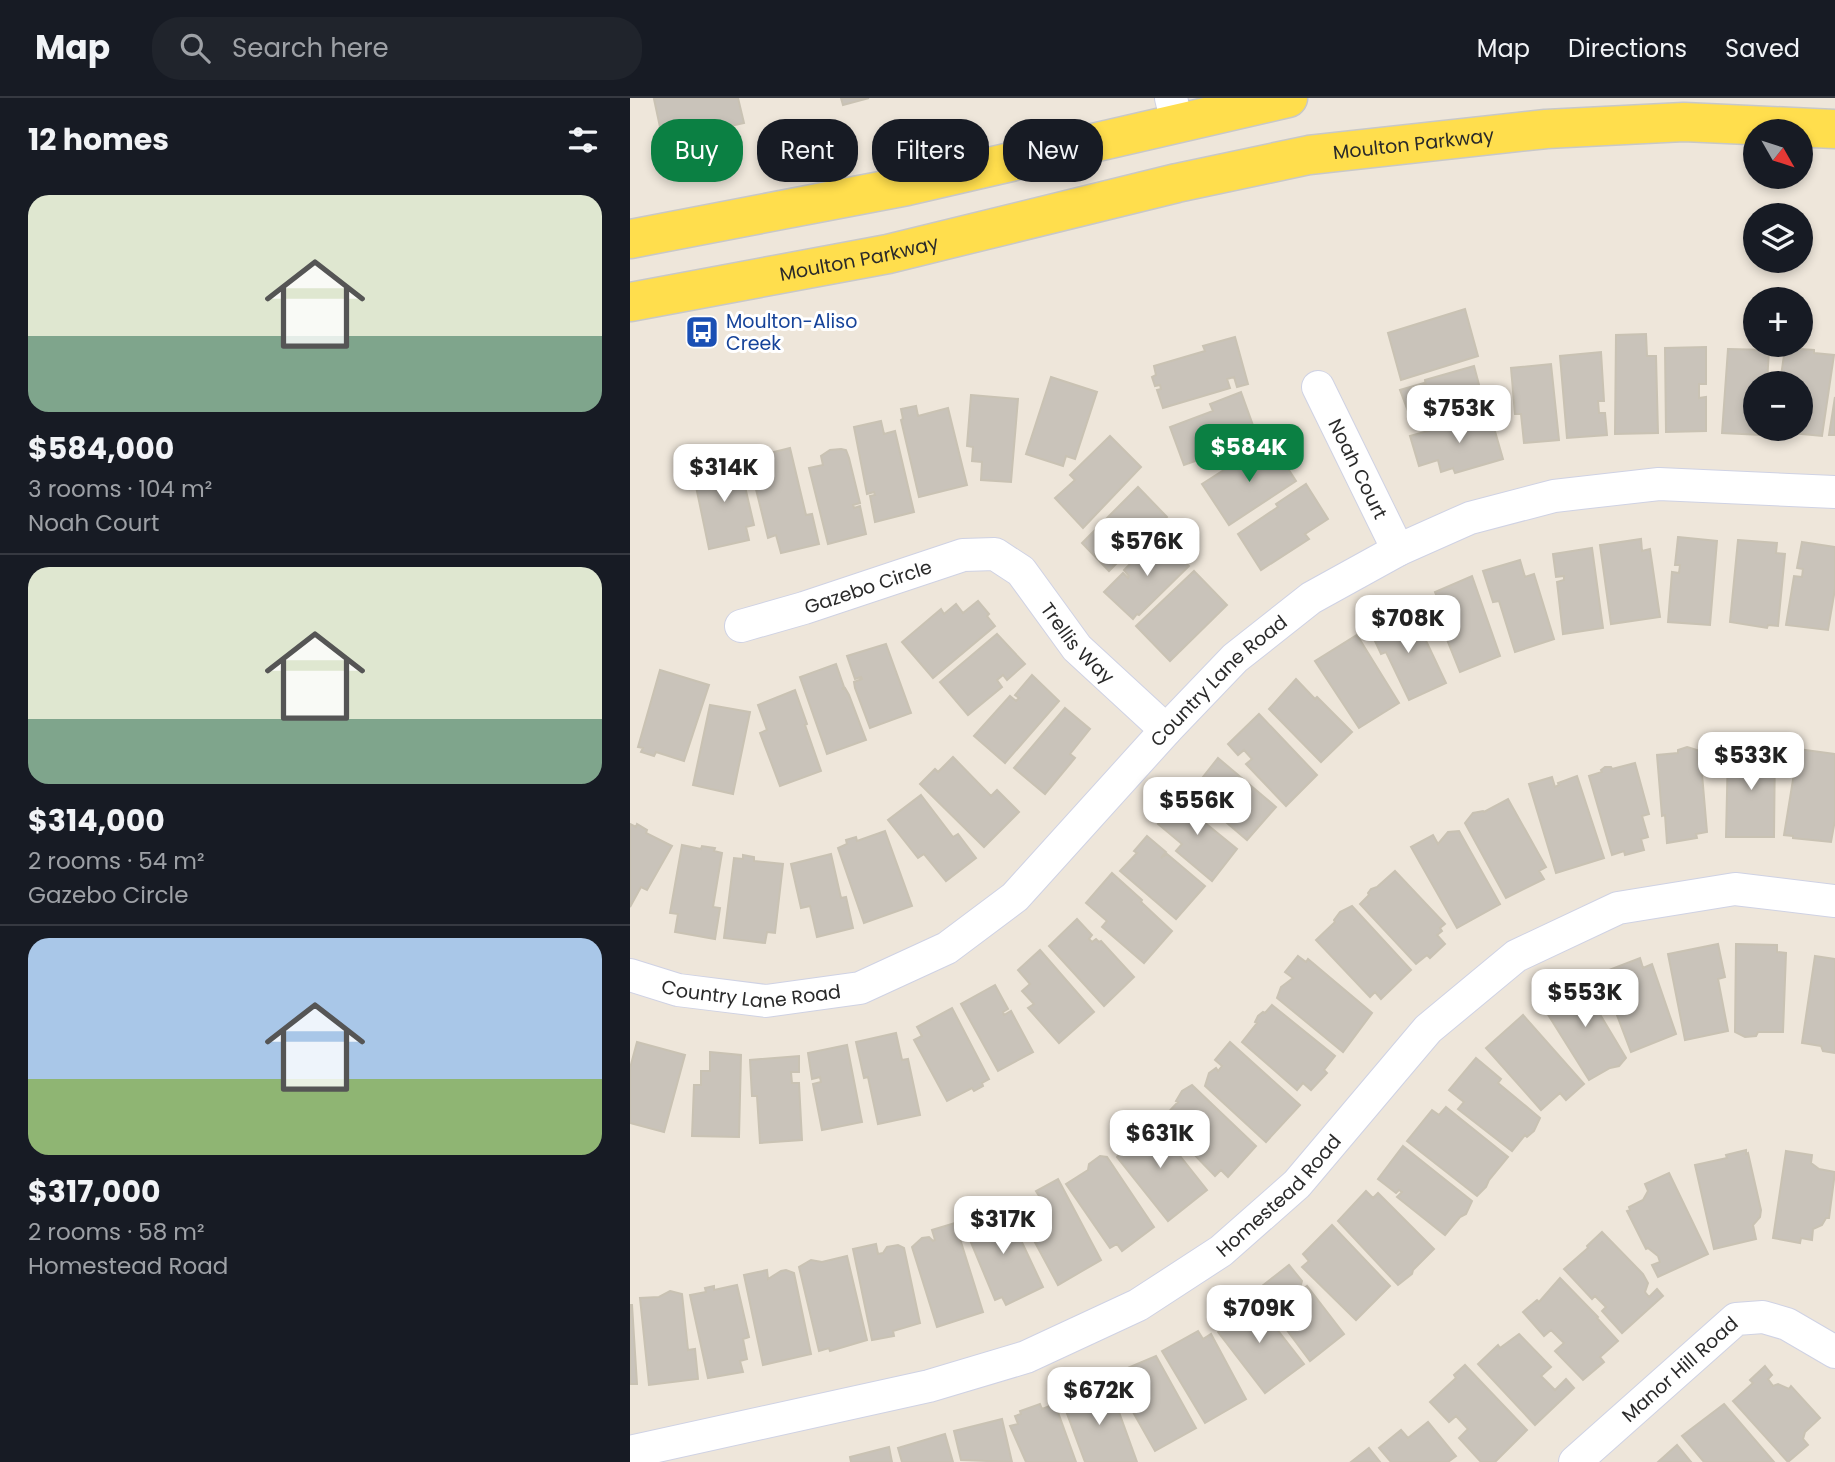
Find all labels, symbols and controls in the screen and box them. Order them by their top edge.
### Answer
search box [152,17,642,80]
text: Map [35,24,110,71]
icon: search [176,29,214,67]
text: Search here [232,30,389,66]
text: Map [1477,32,1530,65]
text: Directions [1568,32,1687,65]
text: Saved [1725,32,1800,65]
text: 12 homes [28,118,169,161]
chip: Buy [651,119,743,182]
chip: Rent [757,119,858,182]
chip: Filters [872,119,989,182]
chip: New [1003,119,1103,182]
north arrow [1743,119,1813,189]
map controls [1743,119,1813,441]
icon: filters [564,121,602,159]
street label: Moulton Parkway [1332,122,1496,166]
button: layers [1743,203,1813,273]
street label: Moulton Parkway [777,229,942,288]
icon: home [252,241,378,367]
button: + [1743,287,1813,357]
place label: Moulton-Aliso Creek [726,308,857,357]
bus stop icon: Moulton-Aliso Creek [683,313,721,351]
button: − [1743,371,1813,441]
pin: $753K [1410,386,1508,445]
text: $753K [1423,392,1495,424]
street label: Noah Court [1322,414,1394,524]
pin: $584K [1200,424,1298,484]
text: $584,000 [28,427,174,470]
text: $584K [1211,431,1287,463]
pin: $314K [675,444,773,504]
text: $314K [689,451,759,483]
text: 3 rooms · 104 m² [28,473,212,505]
text: Noah Court [28,507,159,539]
pin: $576K [1098,518,1196,578]
text: $576K [1110,525,1184,557]
street label: Gazebo Circle [801,553,935,621]
pin: $708K [1359,596,1457,655]
street label: Trellis Way [1034,597,1120,690]
text: $708K [1371,602,1445,634]
street label: Country Lane Road [1144,609,1293,753]
icon: home [252,613,378,739]
pin: $533K [1702,732,1800,792]
text: $533K [1714,739,1788,771]
pin: $556K [1148,778,1246,837]
text: $556K [1159,784,1235,816]
text: $314,000 [28,799,165,842]
text: 2 rooms · 54 m² [28,845,205,877]
text: Gazebo Circle [28,879,188,911]
pin: $553K [1536,970,1634,1029]
street label: Country Lane Road [658,973,843,1015]
text: $553K [1548,976,1622,1008]
icon: home [252,984,378,1110]
pin: $631K [1111,1110,1209,1170]
text: $631K [1126,1117,1194,1149]
street label: Homestead Road [1210,1129,1347,1263]
text: $317,000 [28,1170,161,1213]
pin: $317K [954,1196,1052,1256]
text: $317K [970,1203,1036,1235]
text: 2 rooms · 58 m² [28,1216,205,1248]
text: Homestead Road [28,1250,228,1282]
pin: $709K [1210,1286,1308,1345]
text: $709K [1223,1292,1295,1324]
street label: Manor Hill Road [1616,1310,1744,1428]
pin: $672K [1050,1368,1148,1427]
text: $672K [1063,1374,1135,1406]

